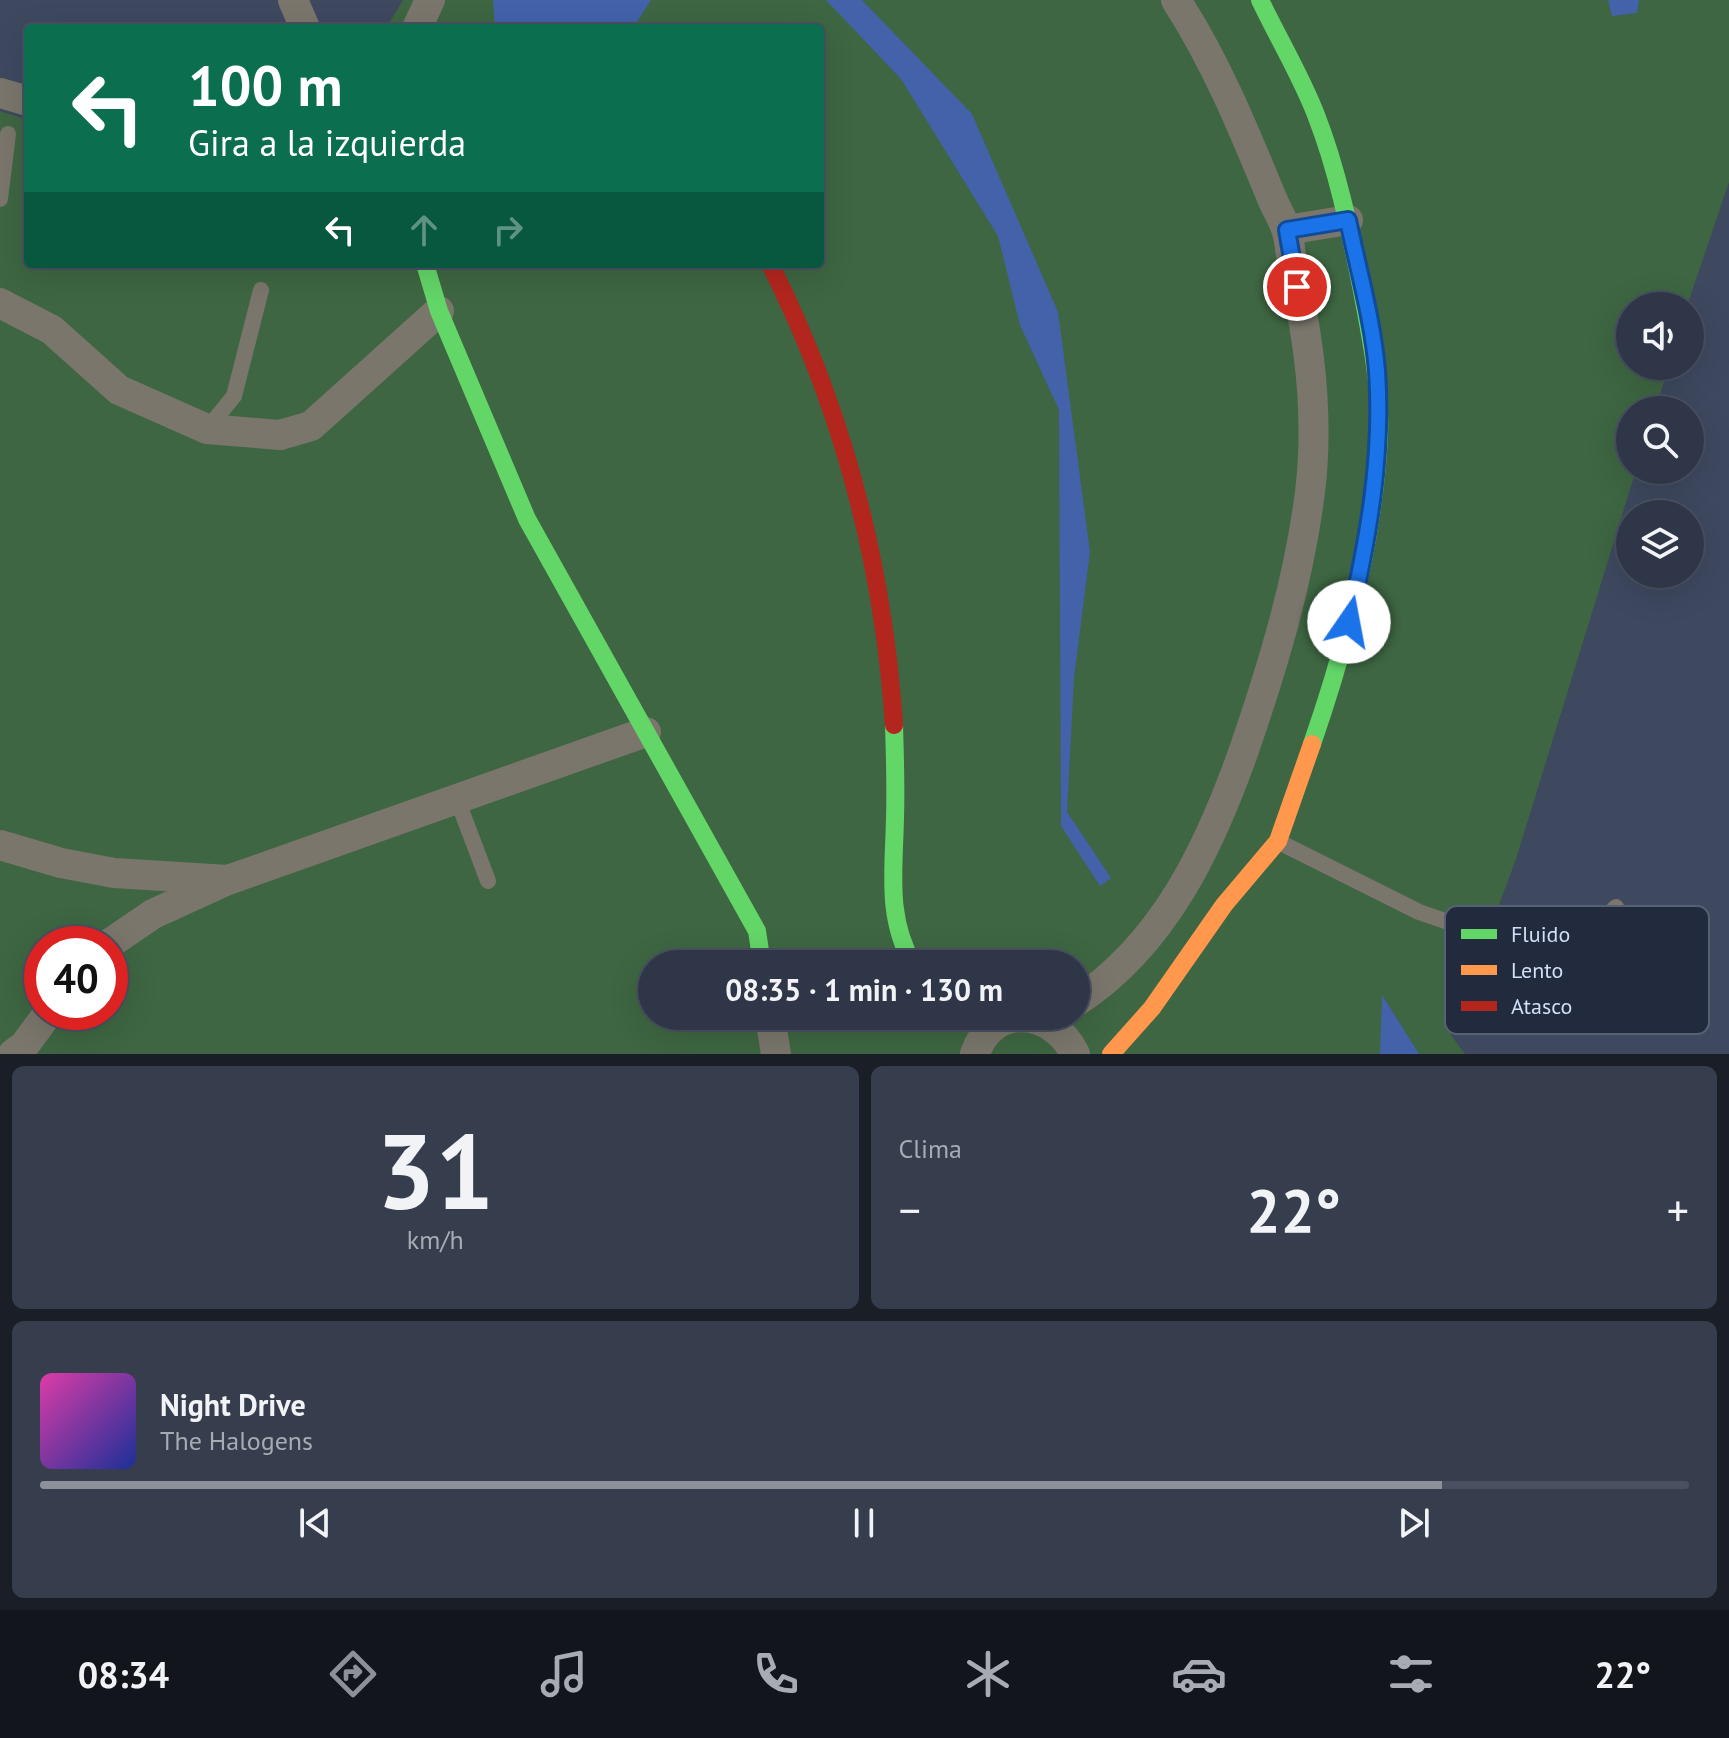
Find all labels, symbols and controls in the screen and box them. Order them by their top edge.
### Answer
text: 100 m [188,49,343,121]
icon: left [56,56,160,160]
text: Gira a la izquierda [188,119,466,166]
icon: left [318,208,362,252]
icon: ahead [402,208,446,252]
icon: right [486,208,530,252]
pin [1263,253,1331,321]
icon: arrive [1275,265,1319,309]
map controls [1616,292,1704,588]
button: sound [1616,292,1704,380]
button: search [1616,396,1704,484]
button: layers [1616,500,1704,588]
position arrow [1307,580,1391,664]
legend [1445,906,1709,1034]
text: Fluido [1511,920,1570,948]
speed limit sign: 40 [24,926,128,1030]
text: Lento [1511,956,1563,984]
text: 08:35 · 1 min · 130 m [725,970,1003,1009]
text: Atasco [1511,992,1572,1020]
text: 31 [376,1103,494,1238]
text: Clima [899,1132,962,1165]
text: 22° [1247,1171,1341,1249]
text: − [899,1181,921,1238]
text: + [1667,1181,1689,1238]
text: km/h [407,1223,464,1256]
text: Night Drive [160,1385,306,1424]
text: The Halogens [160,1424,313,1457]
icon: previous [293,1501,337,1545]
icon: pause [842,1501,886,1545]
icon: next [1392,1501,1436,1545]
icon: directions [325,1646,381,1702]
icon: music [536,1646,592,1702]
icon: phone [748,1646,804,1702]
icon: climate [960,1646,1016,1702]
icon: car [1171,1646,1227,1702]
icon: filters [1383,1646,1439,1702]
text: 08:34 [78,1651,169,1698]
text: 22° [1595,1651,1651,1698]

